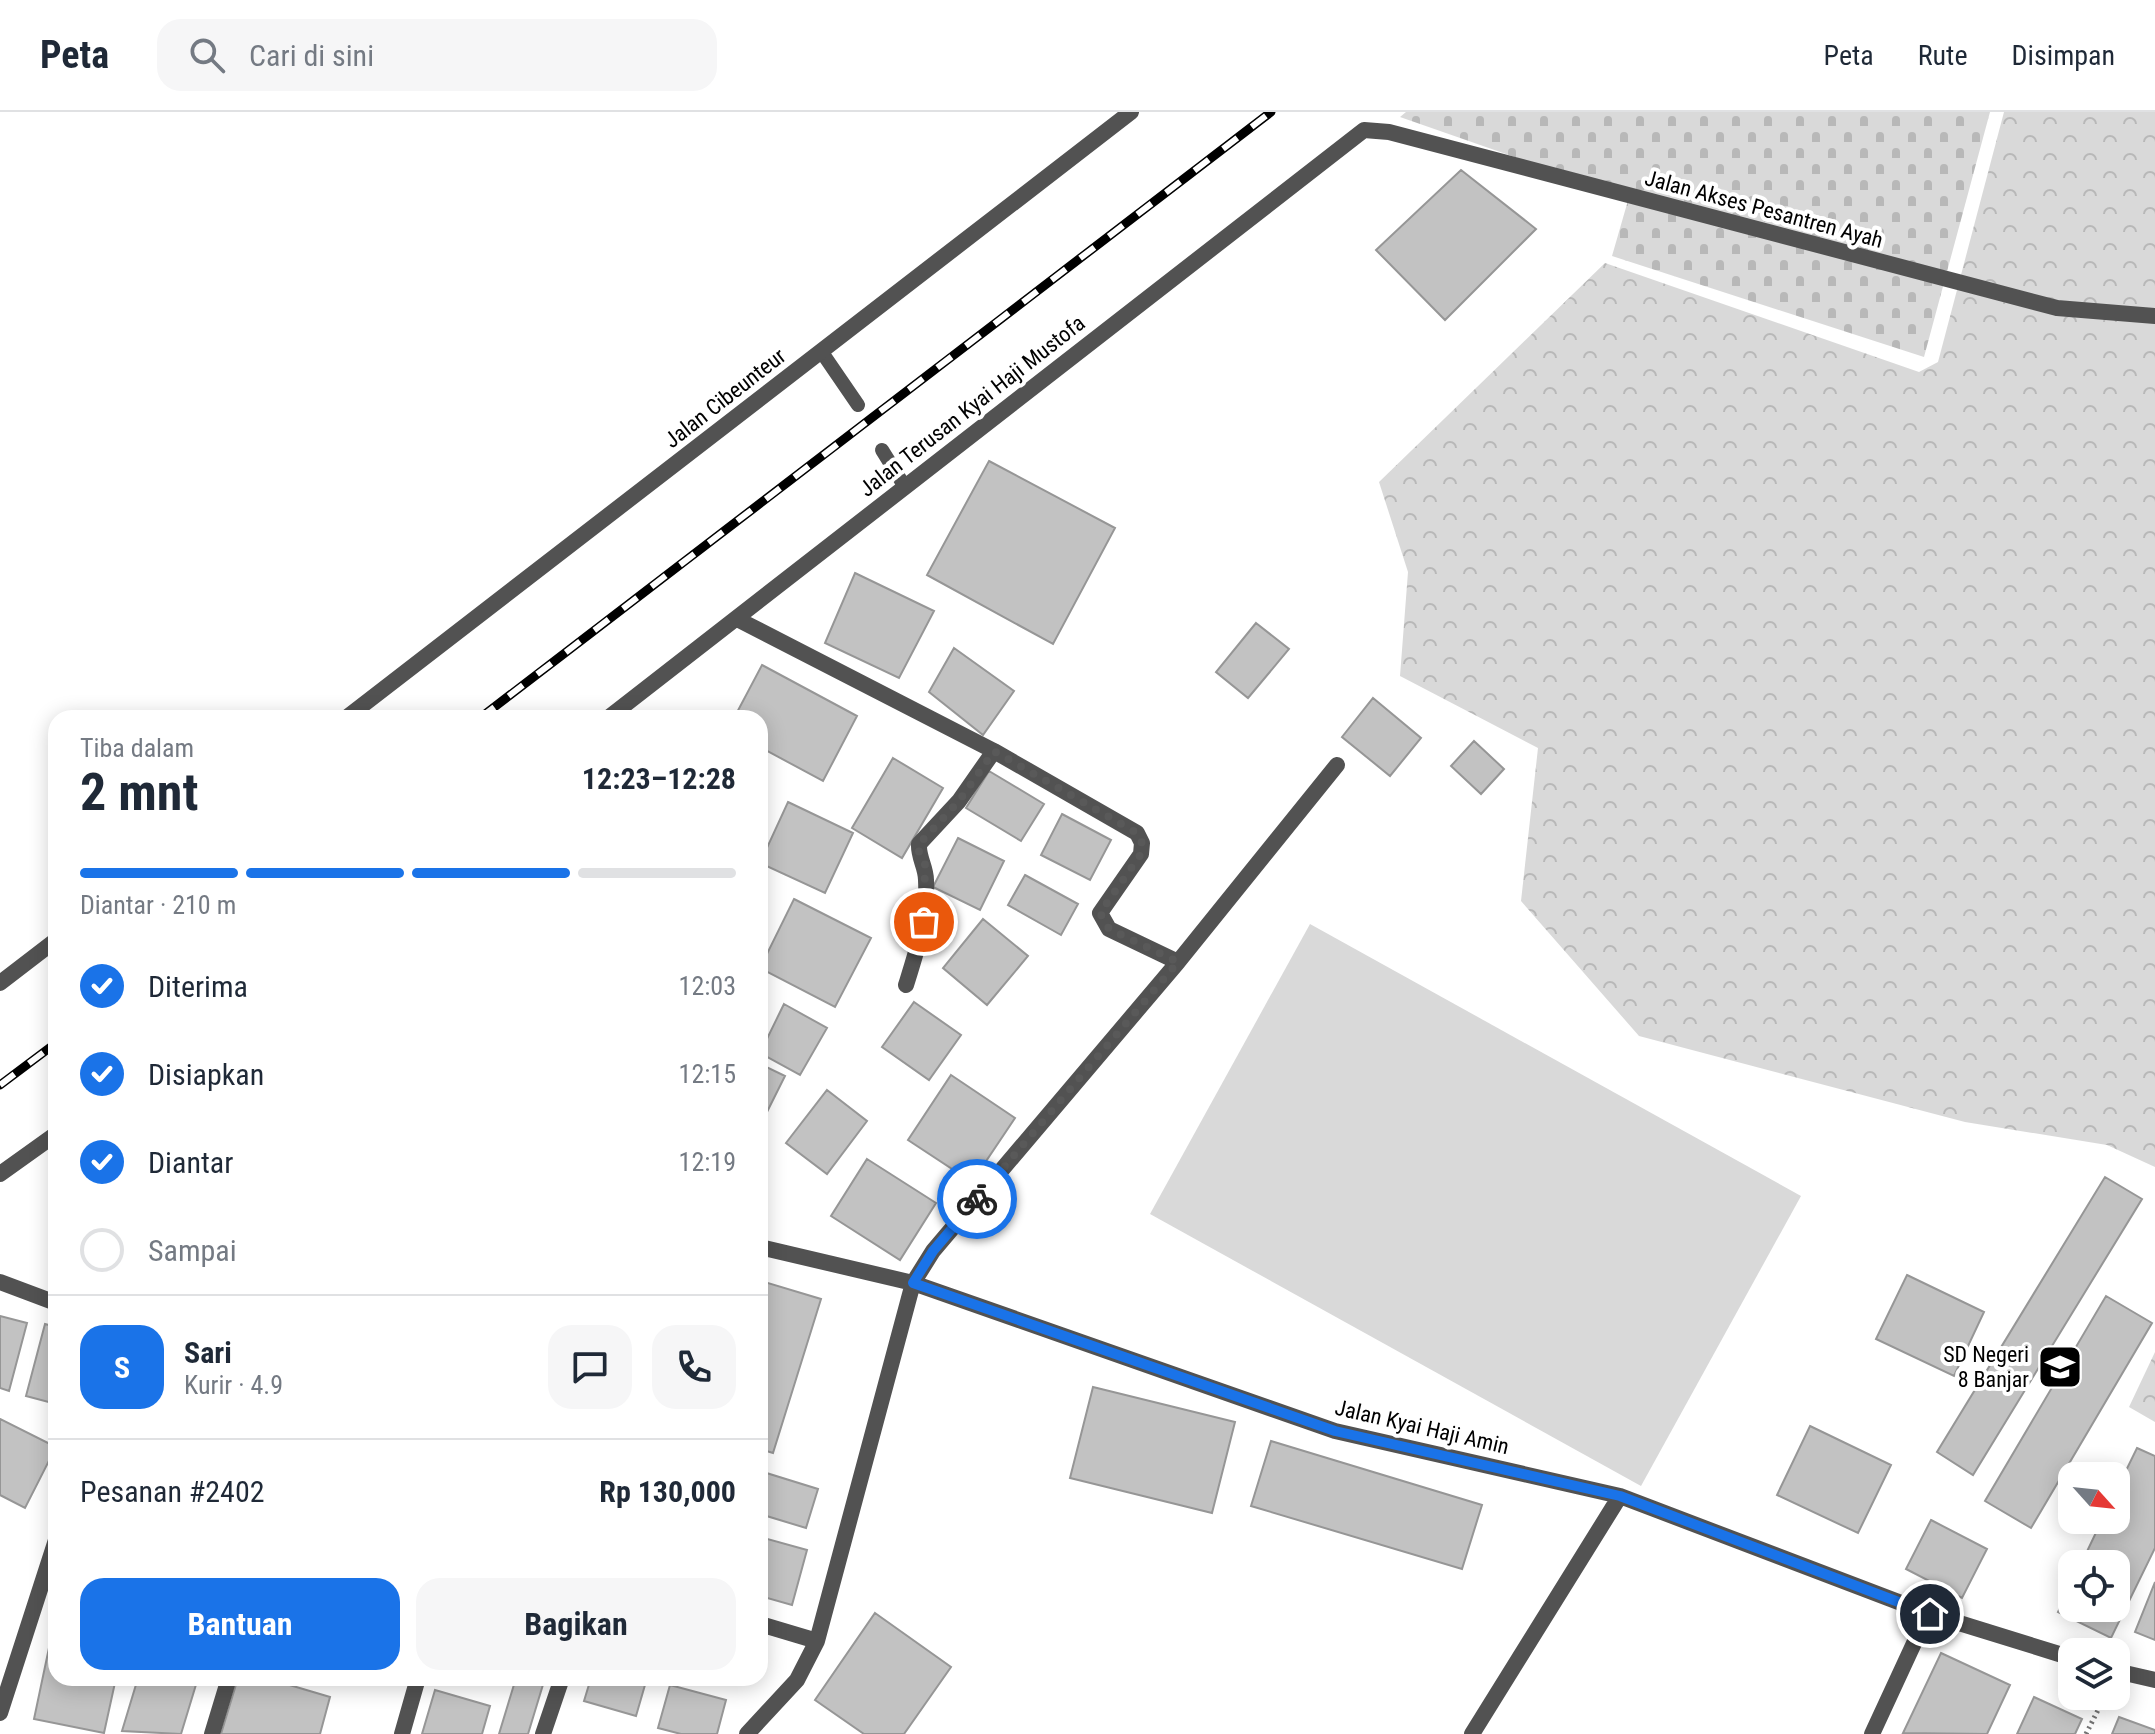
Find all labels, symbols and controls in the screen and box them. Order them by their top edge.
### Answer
search box [157,19,717,91]
text: Peta [40,33,109,77]
icon: search [185,33,229,77]
text: Cari di sini [249,38,374,73]
text: Peta [1824,39,1874,72]
text: Rute [1918,39,1968,72]
text: Disimpan [2012,39,2115,72]
street label: Jalan Akses Pesantren Ayah [1642,165,1886,253]
street label: Jalan Terusan Kyai Haji Mustofa [854,310,1090,502]
street label: Jalan Cibeunteur [660,343,791,453]
text: Tiba dalam [80,733,194,763]
text: 12:23–12:28 [582,761,736,796]
text: 2 mnt [80,762,198,823]
pin [890,888,958,956]
text: Diantar · 210 m [80,890,236,920]
icon: bag [902,900,946,944]
icon: check [80,964,124,1008]
text: Diterima [148,969,248,1004]
text: 12:03 [679,971,736,1001]
icon: check [80,1052,124,1096]
text: Disiapkan [148,1057,264,1092]
text: 12:15 [679,1059,736,1089]
icon: check [80,1140,124,1184]
text: Diantar [148,1145,233,1180]
text: 12:19 [679,1147,736,1177]
courier [937,1159,1017,1239]
icon: bike [955,1177,999,1221]
text: Sampai [148,1233,237,1268]
button: chat [548,1325,632,1409]
button: phone [652,1325,736,1409]
text: Sari [184,1335,232,1370]
place label: SD Negeri 8 Banjar [1943,1342,2029,1392]
school or university icon: SD Negeri 8 Banjar [2036,1343,2084,1391]
text: S [114,1350,130,1385]
text: Kurir · 4.9 [184,1370,283,1400]
street label: Jalan Kyai Haji Amin [1333,1395,1511,1459]
north arrow [2058,1462,2130,1534]
map controls [2058,1462,2130,1710]
text: Pesanan #2402 [80,1474,265,1509]
text: Rp 130,000 [599,1474,736,1509]
button: locate [2058,1550,2130,1622]
button: Bantuan [80,1578,400,1670]
button: Bagikan [416,1578,736,1670]
pin [1896,1580,1964,1648]
icon: home [1908,1592,1952,1636]
button: layers [2058,1638,2130,1710]

